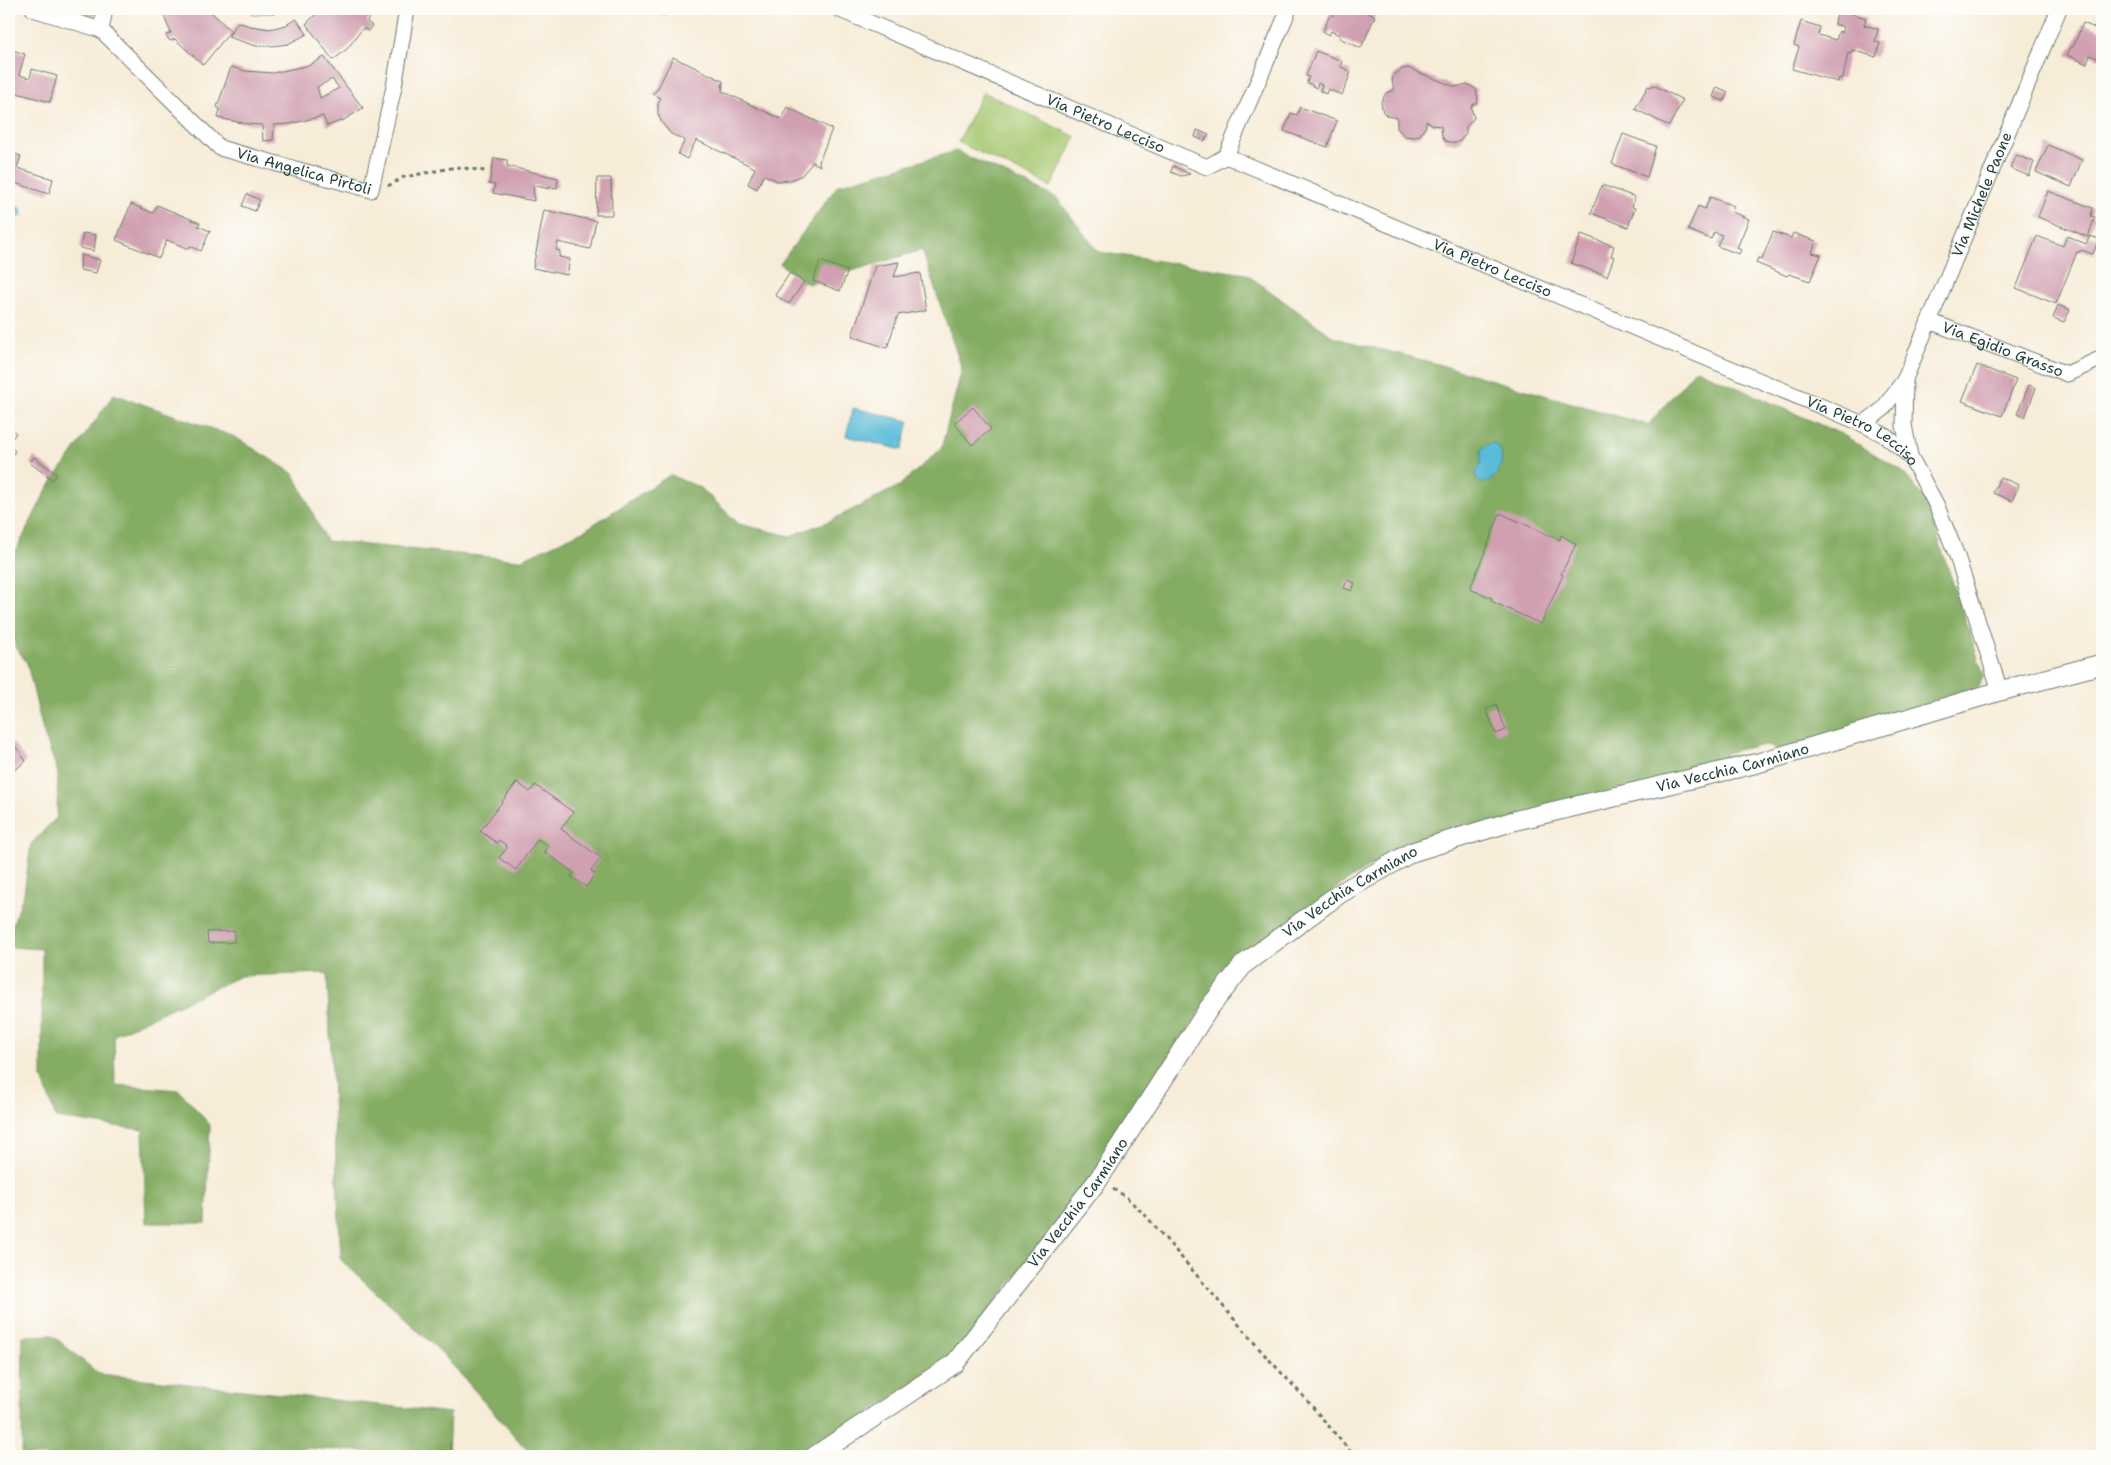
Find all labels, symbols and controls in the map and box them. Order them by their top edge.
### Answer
street label: Via Pietro Lecciso [1043,89,1168,158]
street label: Via Michele Paone [1947,129,2017,260]
street label: Via Angelica Pirtoli [234,143,374,200]
street label: Via Pietro Lecciso [1430,234,1555,302]
street label: Via Egidio Grasso [1939,317,2066,382]
street label: Via Pietro Lecciso [1803,391,1923,469]
street label: Via Vecchia Carmiano [1654,738,1811,797]
street label: Via Vecchia Carmiano [1278,841,1420,942]
street label: Via Vecchia Carmiano [1023,1134,1133,1272]

